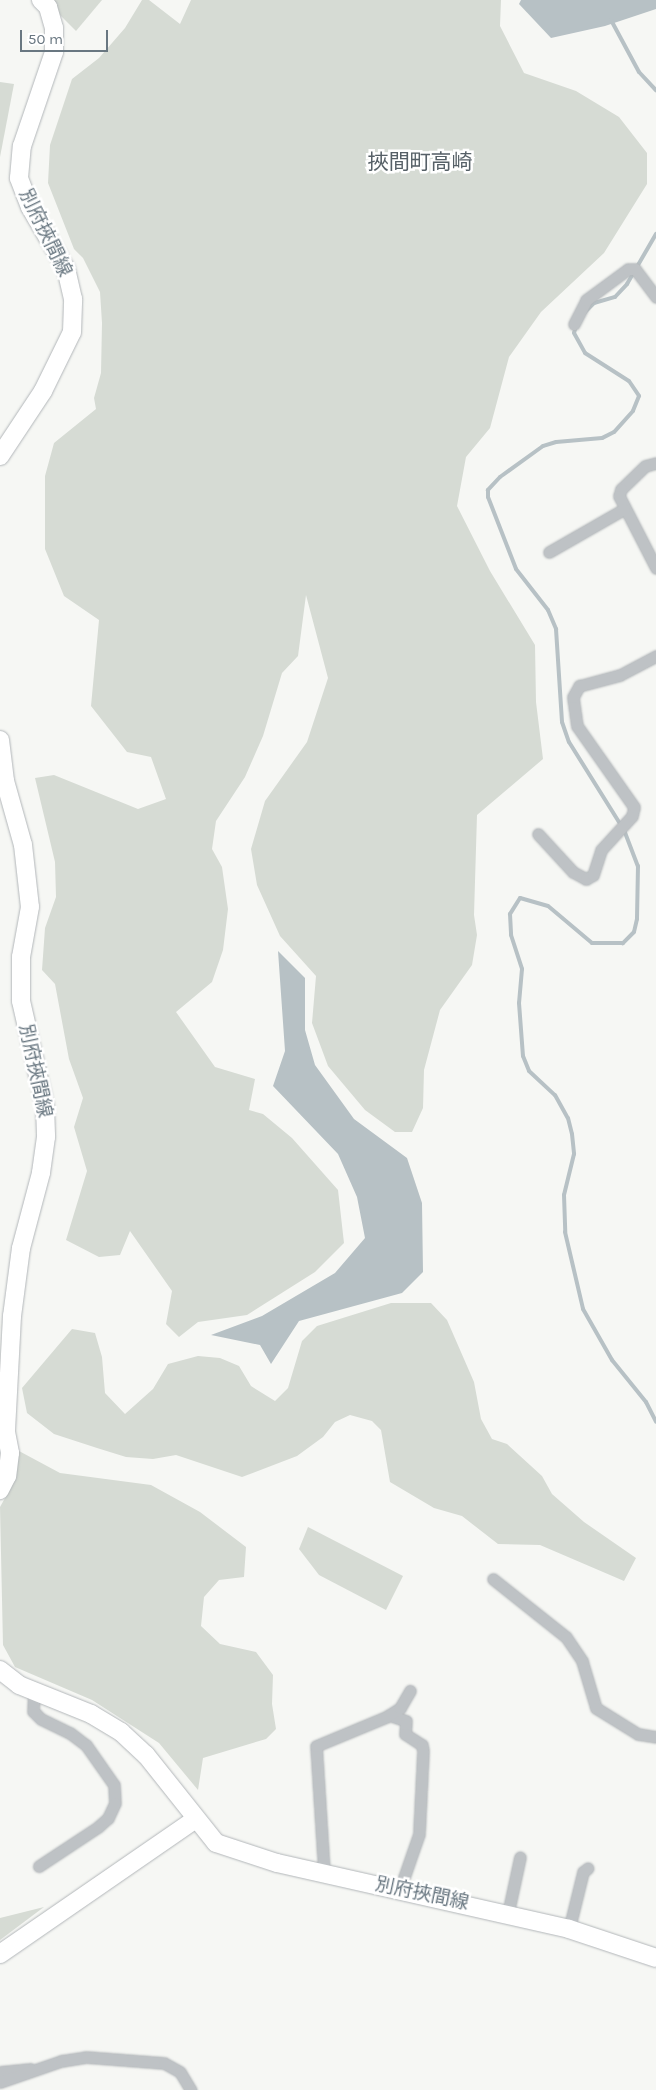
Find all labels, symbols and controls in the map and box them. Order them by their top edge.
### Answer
scale bar [22,20,110,52]
text: 50 m [28,30,63,48]
district label: 挾間町高崎 [368,149,472,175]
street label: 別府挾間線 [14,185,76,281]
street label: 別府挾間線 [14,1022,56,1120]
street label: 別府挾間線 [373,1873,471,1915]

